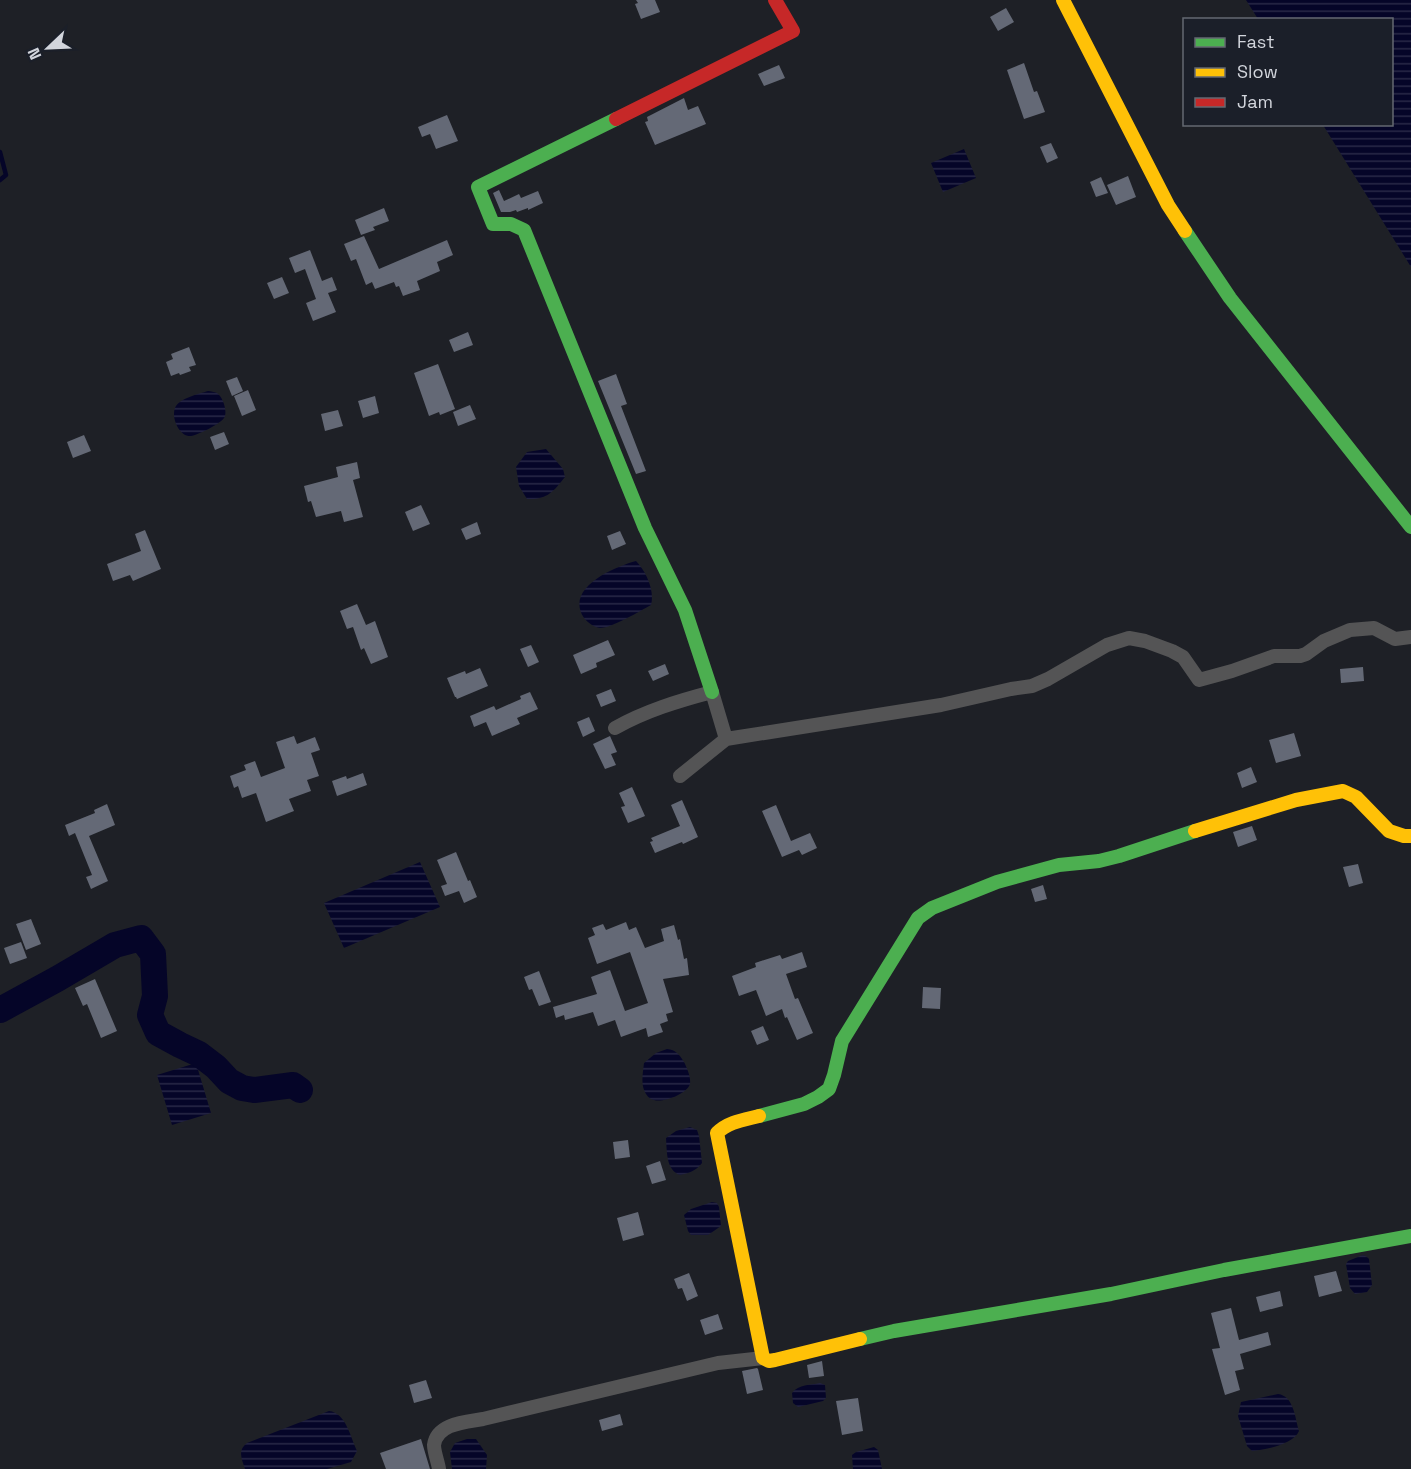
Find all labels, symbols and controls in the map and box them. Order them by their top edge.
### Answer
north arrow [18,18,78,78]
legend [1183,18,1393,126]
text: Fast [1237,30,1274,53]
text: N [23,45,46,63]
text: Slow [1237,60,1278,83]
text: Jam [1237,90,1273,113]

